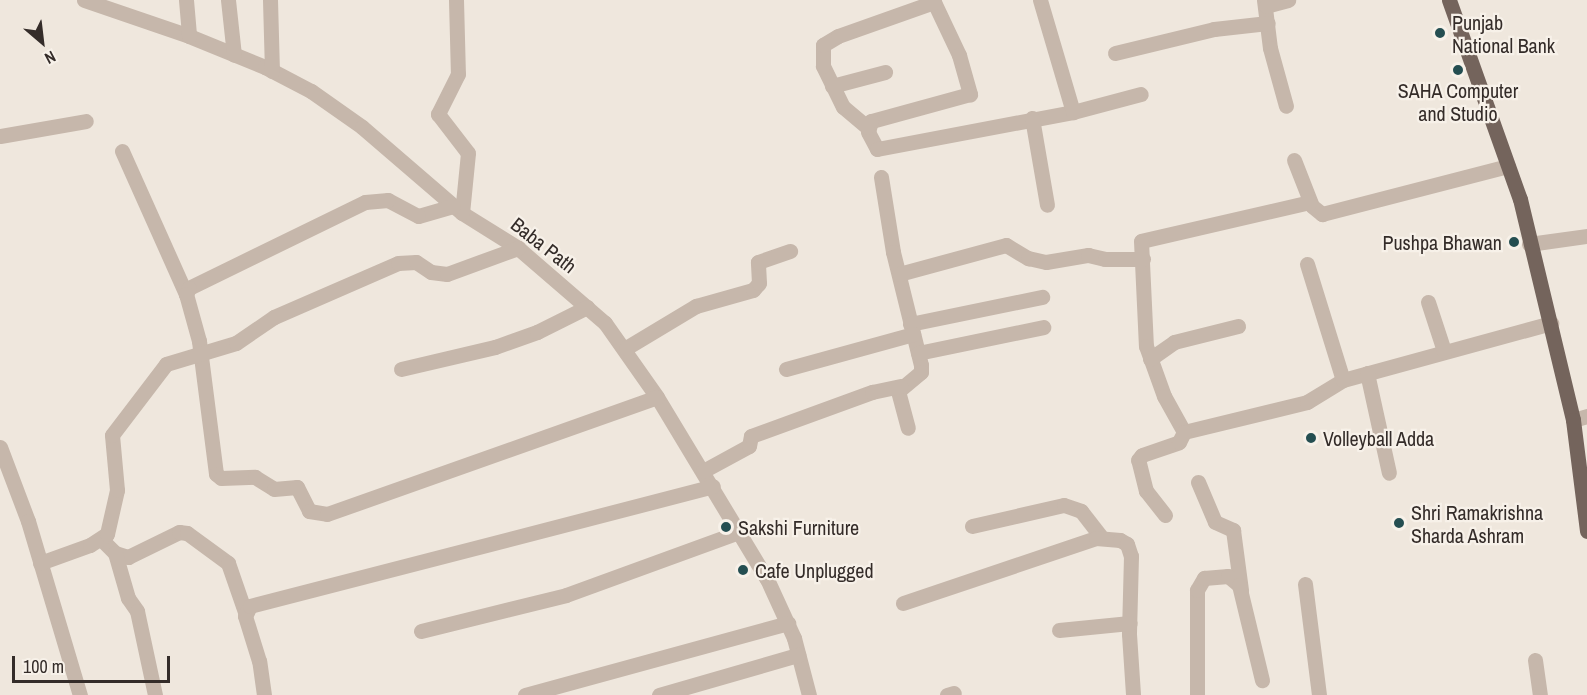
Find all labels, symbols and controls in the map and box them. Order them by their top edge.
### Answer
place label: Punjab National Bank [1452,10,1555,57]
north arrow [12,12,72,72]
marker: Punjab National Bank [1433,26,1447,40]
text: N [41,46,60,70]
marker: SAHA Computer and Studio [1451,63,1465,77]
place label: SAHA Computer and Studio [1397,79,1519,126]
street label: Baba Path [506,212,582,278]
place label: Pushpa Bhawan [1383,230,1502,254]
marker: Pushpa Bhawan [1507,235,1521,249]
place label: Volleyball Adda [1323,426,1435,450]
marker: Volleyball Adda [1304,431,1318,445]
place label: Shri Ramakrishna Sharda Ashram [1411,500,1543,547]
place label: Sakshi Furniture [738,515,859,539]
marker: Shri Ramakrishna Sharda Ashram [1392,516,1406,530]
marker: Sakshi Furniture [719,520,733,534]
place label: Cafe Unplugged [755,558,874,582]
marker: Cafe Unplugged [736,563,750,577]
scale bar [15,644,172,682]
text: 100 m [23,654,64,679]

